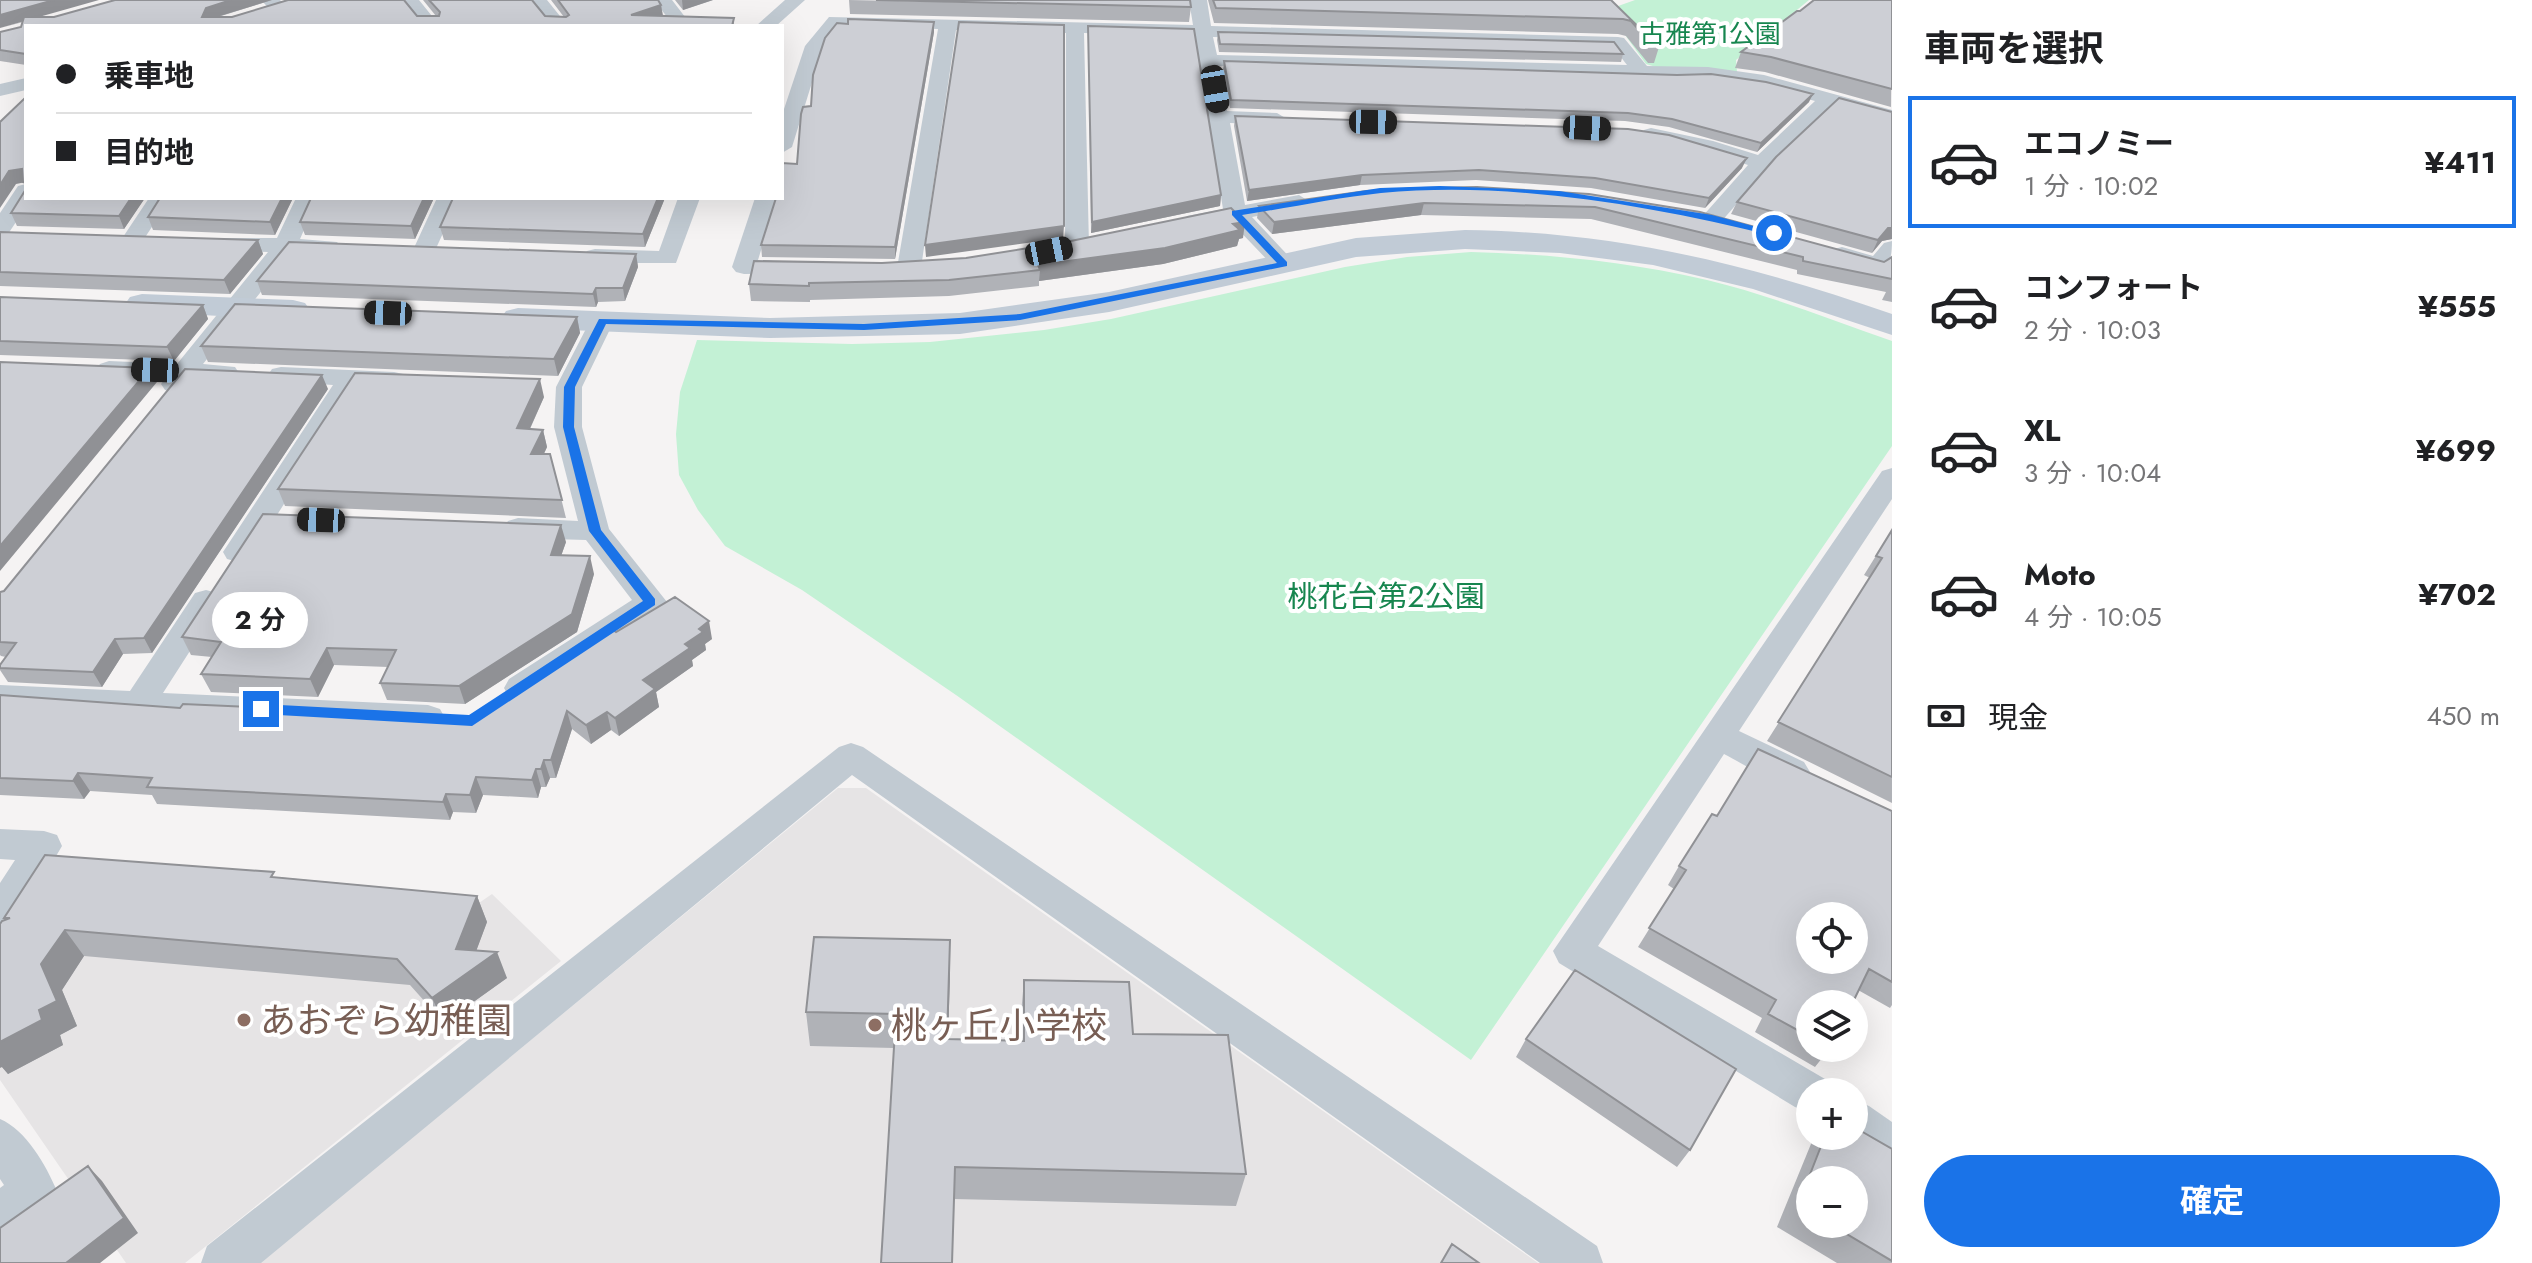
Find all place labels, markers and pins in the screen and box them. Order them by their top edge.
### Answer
place label: あおぞら幼稚園 [260,994,512,1046]
place label: 桃ヶ丘小学校 [891,999,1107,1051]
marker: あおぞら幼稚園 [235,1011,253,1029]
marker: 桃ヶ丘小学校 [866,1016,884,1034]

